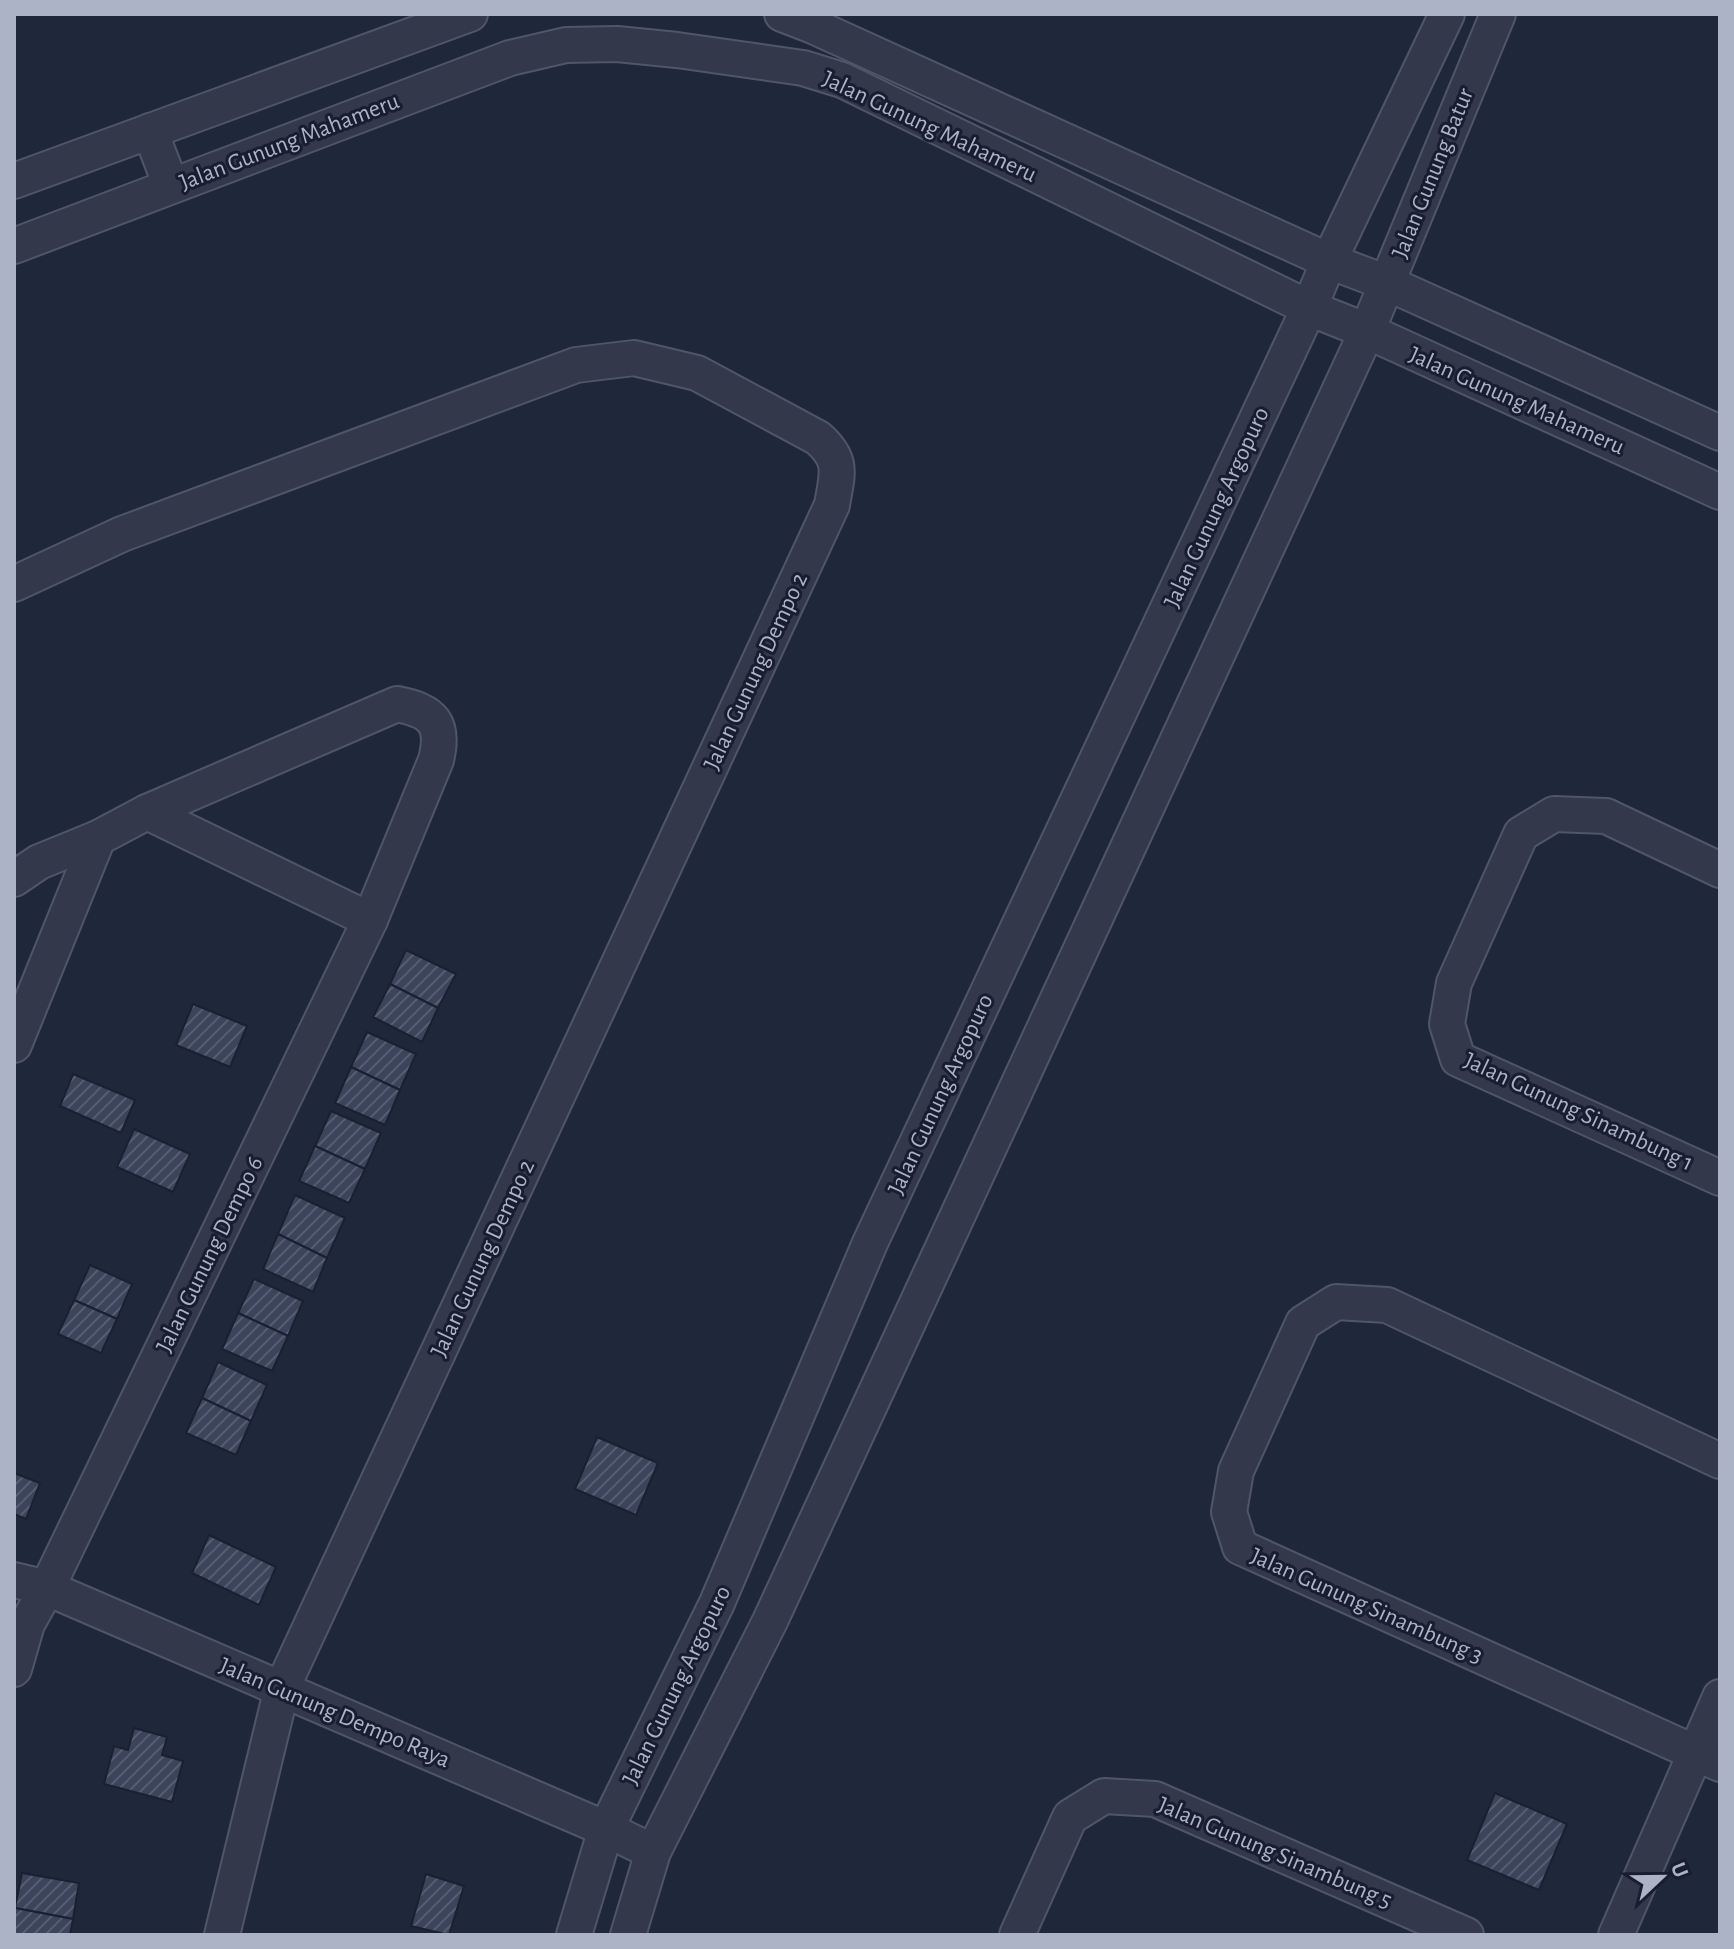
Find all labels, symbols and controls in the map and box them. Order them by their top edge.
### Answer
street label: Jalan Gunung Mahameru [819,67,1040,187]
street label: Jalan Gunung Batur [1388,85,1478,262]
street label: Jalan Gunung Mahameru [176,89,402,195]
street label: Jalan Gunung Mahameru [1405,343,1628,459]
street label: Jalan Gunung Argopuro [1160,404,1274,611]
street label: Jalan Gunung Dempo 2 [700,569,812,774]
street label: Jalan Gunung Argopuro [884,991,998,1198]
street label: Jalan Gunung Sinambung 1 [1460,1048,1697,1176]
street label: Jalan Gunung Dempo 6 [152,1153,268,1356]
street label: Jalan Gunung Dempo 2 [427,1156,539,1361]
street label: Jalan Gunung Sinambung 3 [1247,1544,1486,1668]
street label: Jalan Gunung Argopuro [618,1582,735,1789]
street label: Jalan Gunung Dempo Raya [216,1653,453,1772]
street label: Jalan Gunung Sinambung 5 [1154,1793,1395,1913]
north arrow [1622,1837,1702,1917]
text: U [1667,1859,1692,1881]

